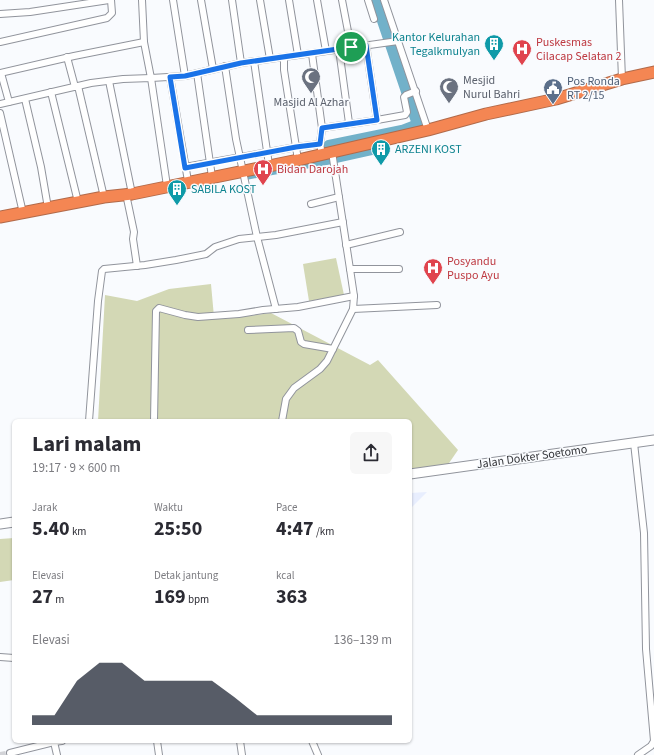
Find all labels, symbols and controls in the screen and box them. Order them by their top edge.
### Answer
place label: Kantor Kelurahan Tegalkmulyan [392,29,480,60]
pin [334,30,368,64]
building icon: Kantor Kelurahan Tegalkmulyan [483,33,505,61]
place label: Puskesmas Cilacap Selatan 2 [536,34,621,65]
icon: arrive [340,36,362,58]
hospital icon: Puskesmas Cilacap Selatan 2 [511,38,533,66]
mosque icon: Masjid Al Azhar [300,66,322,94]
place label: Mesjid Nurul Bahri [463,72,520,103]
place label: Pos Ronda RT 2/15 [567,73,620,104]
mosque icon: Mesjid Nurul Bahri [438,76,460,104]
public building icon: Pos Ronda RT 2/15 [542,77,564,105]
place label: Masjid Al Azhar [273,94,349,111]
building icon: ARZENI KOST [370,138,392,166]
place label: ARZENI KOST [395,141,462,158]
hospital icon: Bidan Darojah [252,158,274,186]
place label: Bidan Darojah [277,161,348,178]
building icon: SABILA KOST [166,178,188,206]
place label: SABILA KOST [191,181,257,198]
place label: Posyandu Puspo Ayu [447,253,499,284]
hospital icon: Posyandu Puspo Ayu [422,257,444,285]
text: Lari malam [32,428,141,460]
button: share [350,432,392,474]
street label: Jalan Dokter Soetomo [476,441,588,473]
text: 19:17 · 9 × 600 m [32,459,120,477]
text: Jarak [32,500,57,515]
text: Waktu [154,500,183,515]
text: Pace [276,500,298,515]
text: 5.40 [32,515,70,543]
text: 25:50 [154,515,202,543]
text: 4:47 [276,515,314,543]
text: km [70,524,86,539]
text: /km [314,524,334,539]
text: Elevasi [32,568,64,583]
text: Detak jantung [154,568,218,583]
text: kcal [276,568,295,583]
text: 27 [32,583,53,611]
text: 169 [154,583,186,611]
text: 363 [276,583,308,611]
text: m [53,592,64,607]
text: bpm [186,592,209,607]
text: Elevasi [32,631,70,649]
text: 136–139 m [334,631,392,649]

